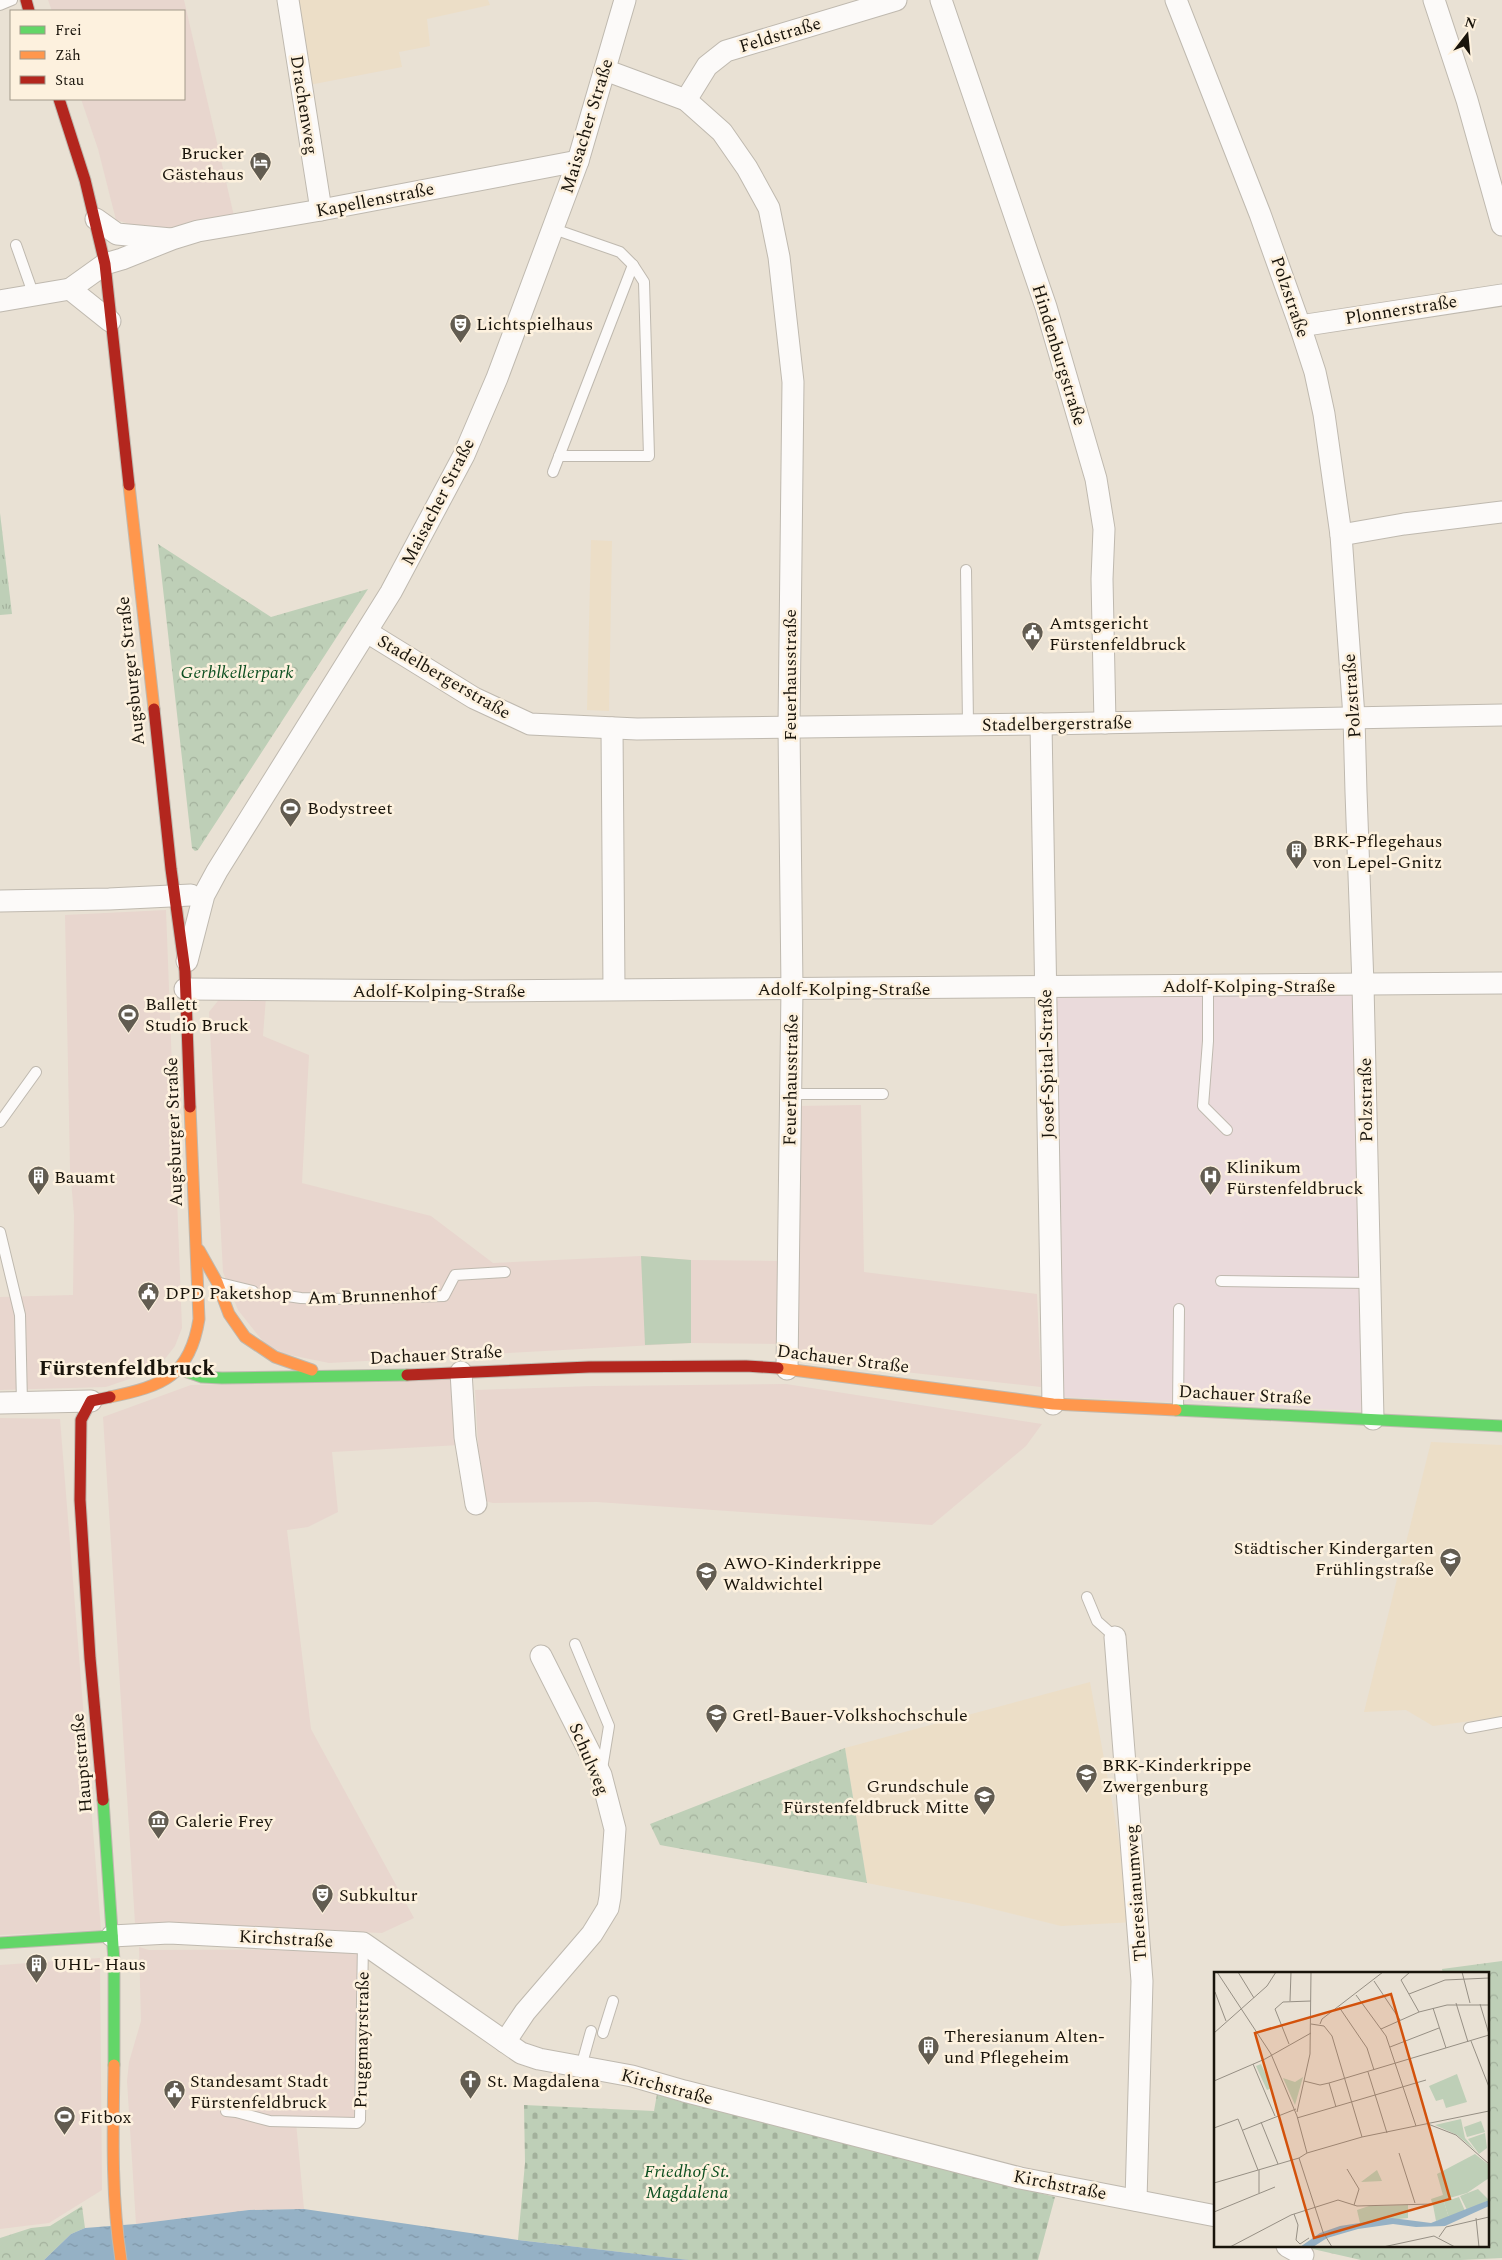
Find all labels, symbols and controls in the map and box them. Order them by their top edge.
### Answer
legend [10,10,185,100]
street label: Feldstraße [736,10,824,60]
north arrow [1442,10,1492,60]
text: N [1462,11,1479,35]
text: Frei [55,19,82,42]
text: Zäh [55,44,81,67]
street label: Drachenweg [283,53,325,157]
street label: Maisacher Straße [554,55,620,197]
text: Stau [55,69,84,92]
place label: Brucker Gästehaus [162,140,244,188]
hotel icon: Brucker Gästehaus [248,151,272,182]
street label: Kapellenstraße [314,175,436,225]
street label: Polzstraße [1263,253,1317,341]
street label: Hindenburgstraße [1025,281,1093,429]
street label: Plonnerstraße [1343,288,1459,332]
place label: Lichtspielhaus [476,311,593,338]
theatre icon: Lichtspielhaus [448,312,472,343]
street label: Maisacher Straße [394,434,482,570]
street label: Augsburger Straße [110,595,152,747]
street label: Feuerhausstraße [777,609,804,741]
place label: Amtsgericht Fürstenfeldbruck [1049,610,1186,658]
public building icon: Amtsgericht Fürstenfeldbruck [1021,621,1045,652]
street label: Stadelbergerstraße [372,628,516,726]
street label: Polzstraße [1336,653,1368,739]
park label: Gerblkellerpark [180,659,294,686]
street label: Stadelbergerstraße [982,709,1132,739]
place label: Bodystreet [307,795,393,822]
sports icon: Bodystreet [279,796,303,827]
place label: BRK-Pflegehaus von Lepel-Gnitz [1312,828,1443,876]
building icon: BRK-Pflegehaus von Lepel-Gnitz [1285,839,1309,870]
street label: Adolf-Kolping-Straße [1163,973,1335,1000]
street label: Adolf-Kolping-Straße [758,976,930,1003]
street label: Adolf-Kolping-Straße [353,978,525,1005]
street label: Josef-Spital-Straße [1032,989,1062,1139]
place label: Ballett Studio Bruck [145,991,249,1039]
sports icon: Ballett Studio Bruck [117,1002,141,1033]
street label: Feuerhausstraße [776,1014,806,1146]
street label: Augsburger Straße [158,1057,190,1207]
street label: Polzstraße [1352,1057,1380,1143]
place label: Klinikum Fürstenfeldbruck [1226,1154,1363,1202]
place label: Bauamt [54,1164,115,1191]
building icon: Bauamt [26,1165,50,1196]
hospital icon: Klinikum Fürstenfeldbruck [1198,1165,1222,1196]
place label: DPD Paketshop [165,1280,292,1307]
street label: Am Brunnenhof [307,1280,439,1312]
public building icon: DPD Paketshop [137,1281,161,1312]
street label: Dachauer Straße [775,1337,911,1381]
street label: Dachauer Straße [369,1338,503,1372]
district label: Fürstenfeldbruck [39,1352,216,1385]
street label: Dachauer Straße [1178,1378,1312,1412]
place label: Städtischer Kindergarten Frühlingstraße [1234,1535,1434,1583]
school or university icon: Städtischer Kindergarten Frühlingstraße [1438,1546,1462,1577]
place label: AWO-Kinderkrippe Waldwichtel [723,1550,881,1598]
school or university icon: AWO-Kinderkrippe Waldwichtel [695,1561,719,1592]
place label: Gretl-Bauer-Volkshochschule [732,1702,968,1729]
school or university icon: Gretl-Bauer-Volkshochschule [704,1703,728,1734]
street label: Hauptstraße [64,1712,100,1814]
street label: Schulweg [562,1719,616,1799]
place label: BRK-Kinderkrippe Zwergenburg [1102,1752,1252,1800]
school or university icon: BRK-Kinderkrippe Zwergenburg [1074,1763,1098,1794]
place label: Grundschule Fürstenfeldbruck Mitte [783,1773,969,1821]
school or university icon: Grundschule Fürstenfeldbruck Mitte [973,1784,997,1815]
place label: Galerie Frey [175,1808,274,1835]
museum icon: Galerie Frey [147,1809,171,1840]
street label: Theresianumweg [1118,1824,1154,1962]
place label: Subkultur [339,1882,418,1909]
theatre icon: Subkultur [311,1883,335,1914]
street label: Kirchstraße [238,1923,334,1955]
place label: UHL- Haus [53,1951,146,1978]
building icon: UHL- Haus [25,1952,49,1983]
street label: Pruggmayrstraße [347,1971,377,2109]
inset map [1214,1972,1490,2248]
place label: Theresianum Alten- und Pflegeheim [944,2023,1105,2071]
building icon: Theresianum Alten- und Pflegeheim [916,2034,940,2065]
street label: Kirchstraße [618,2062,716,2112]
place label: Standesamt Stadt Fürstenfeldbruck [190,2068,328,2116]
place label: St. Magdalena [487,2068,600,2095]
church icon: St. Magdalena [459,2069,483,2100]
public building icon: Standesamt Stadt Fürstenfeldbruck [162,2079,186,2110]
place label: Fitbox [80,2104,132,2131]
sports icon: Fitbox [52,2105,76,2136]
park label: Friedhof St. Magdalena [644,2158,730,2206]
street label: Kirchstraße [1011,2163,1109,2207]

